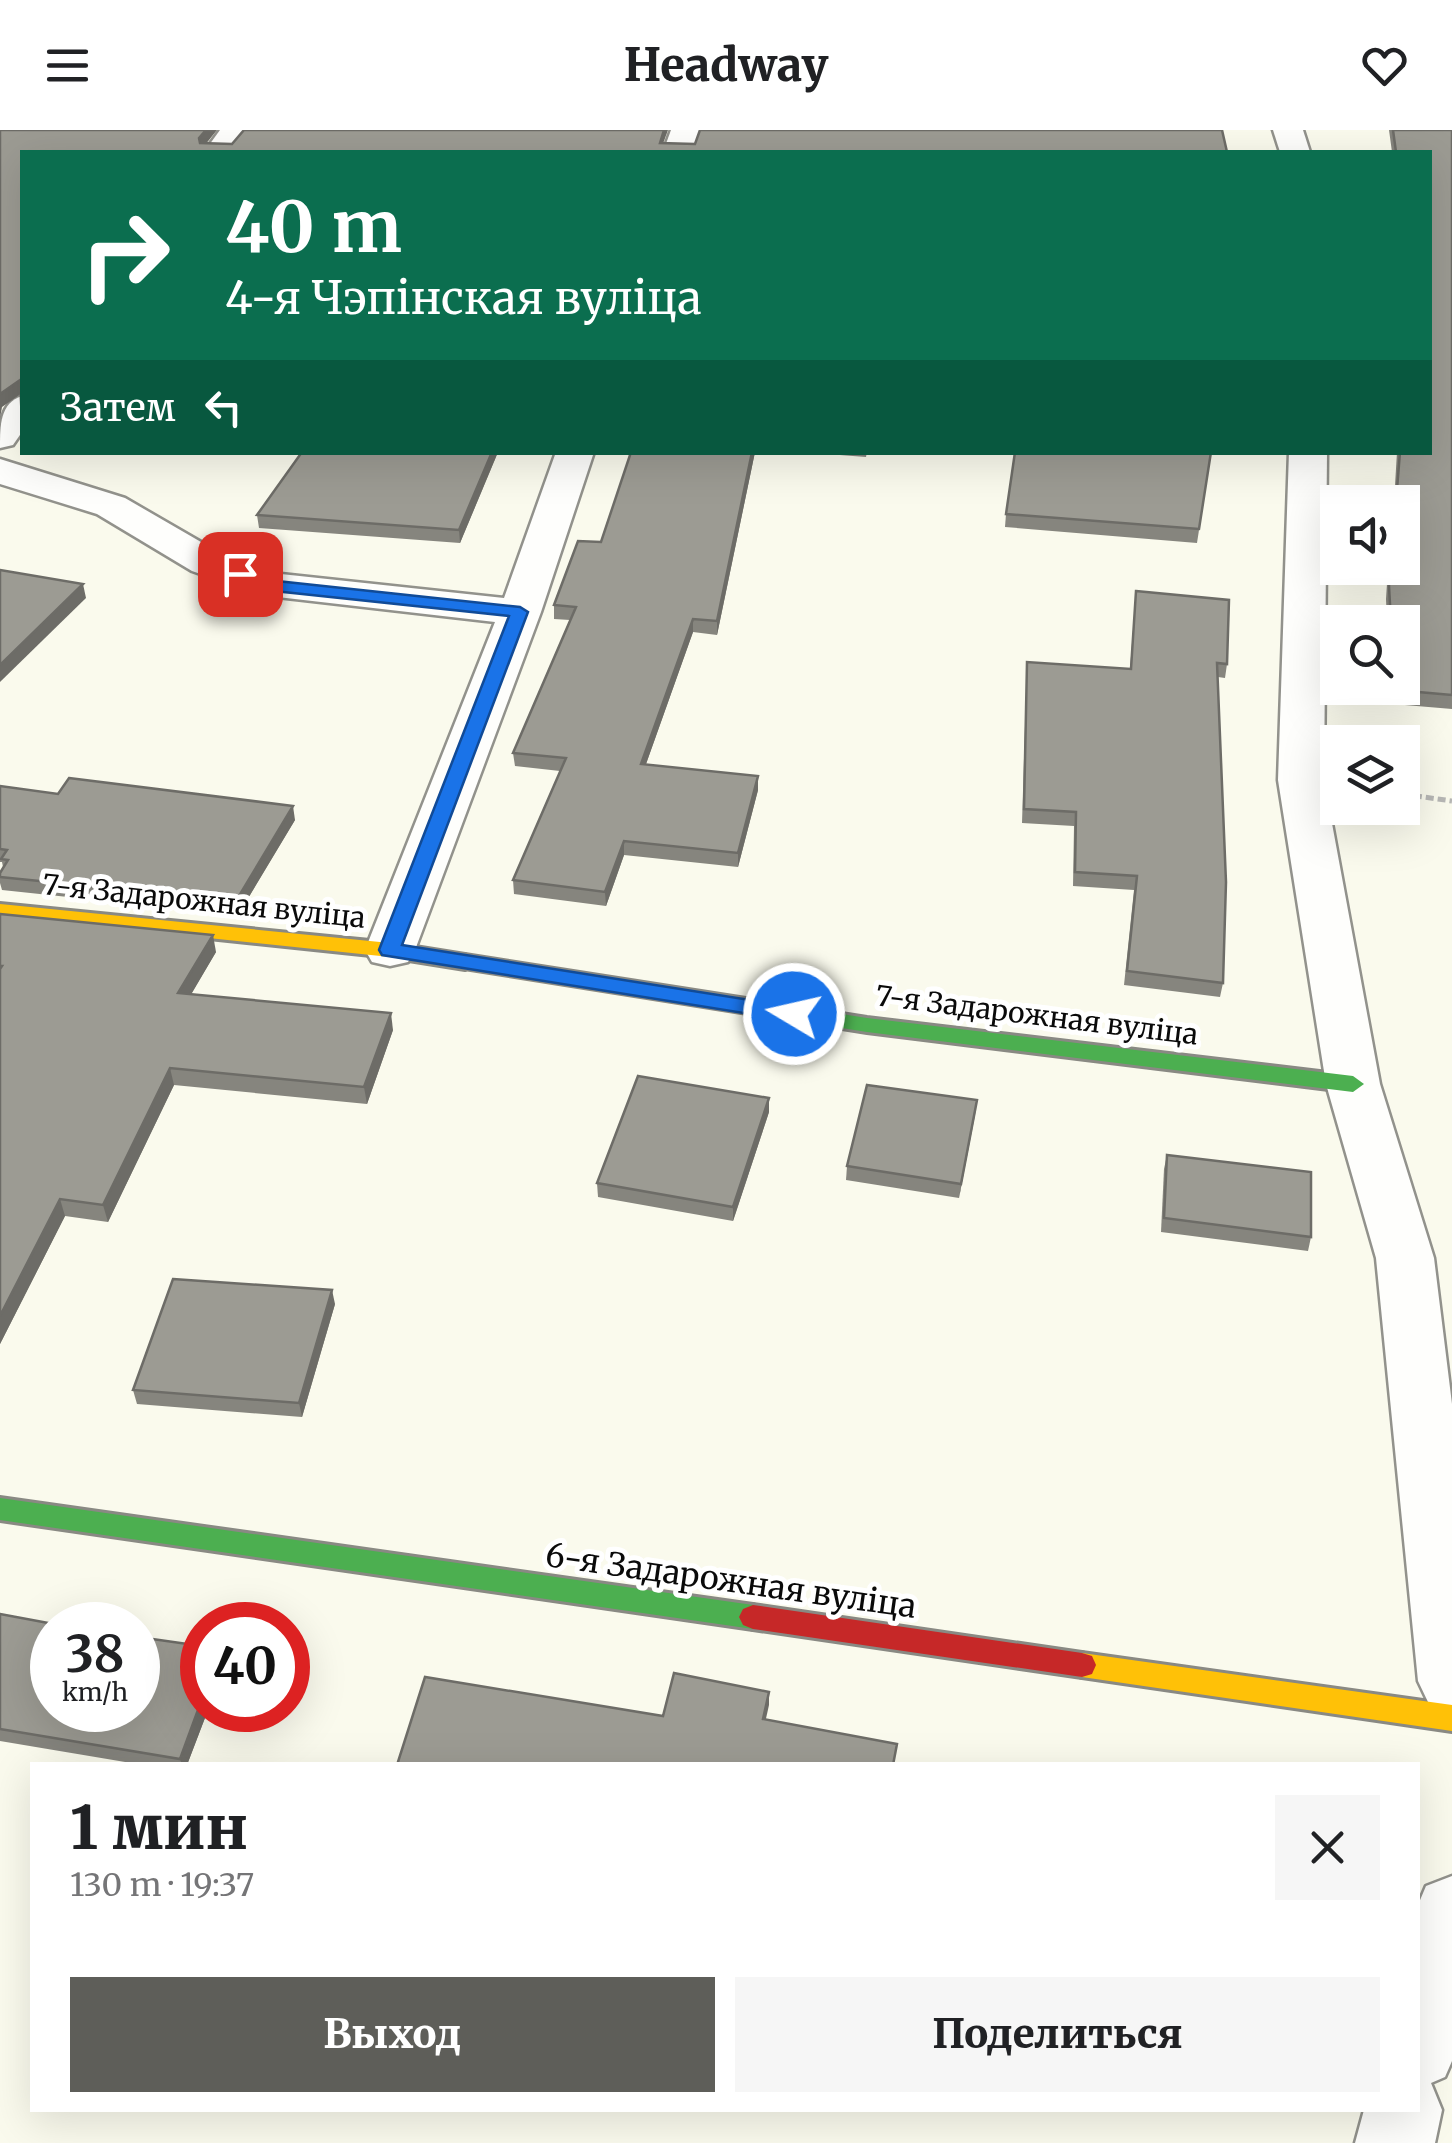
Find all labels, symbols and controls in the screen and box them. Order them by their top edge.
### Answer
text: Headway [624,37,828,93]
icon: menu [40,38,95,93]
icon: heart [1357,38,1412,93]
text: 40 m [225,183,402,271]
icon: right [60,190,190,320]
text: 4-я Чэпінская вуліца [225,270,702,326]
icon: left [196,380,251,435]
text: Затем [60,384,176,431]
map controls [1320,485,1420,825]
button: sound [1320,485,1420,585]
pin [198,532,283,617]
icon: arrive [213,547,268,602]
button: search [1320,605,1420,705]
button: layers [1320,725,1420,825]
street label: 7-я Задарожная вуліца [41,866,367,936]
position arrow [742,962,846,1066]
street label: 7-я Задарожная вуліца [874,977,1200,1053]
street label: 6-я Задарожная вуліца [543,1535,919,1627]
speed limit sign: 40 [180,1602,310,1732]
text: 38 [65,1623,125,1686]
text: km/h [62,1676,128,1708]
text: 1 мин [70,1790,248,1865]
button: close [1275,1795,1380,1900]
text: 130 m · 19:37 [70,1865,254,1905]
button: Выход [70,1977,715,2092]
button: Поделиться [735,1977,1380,2092]

